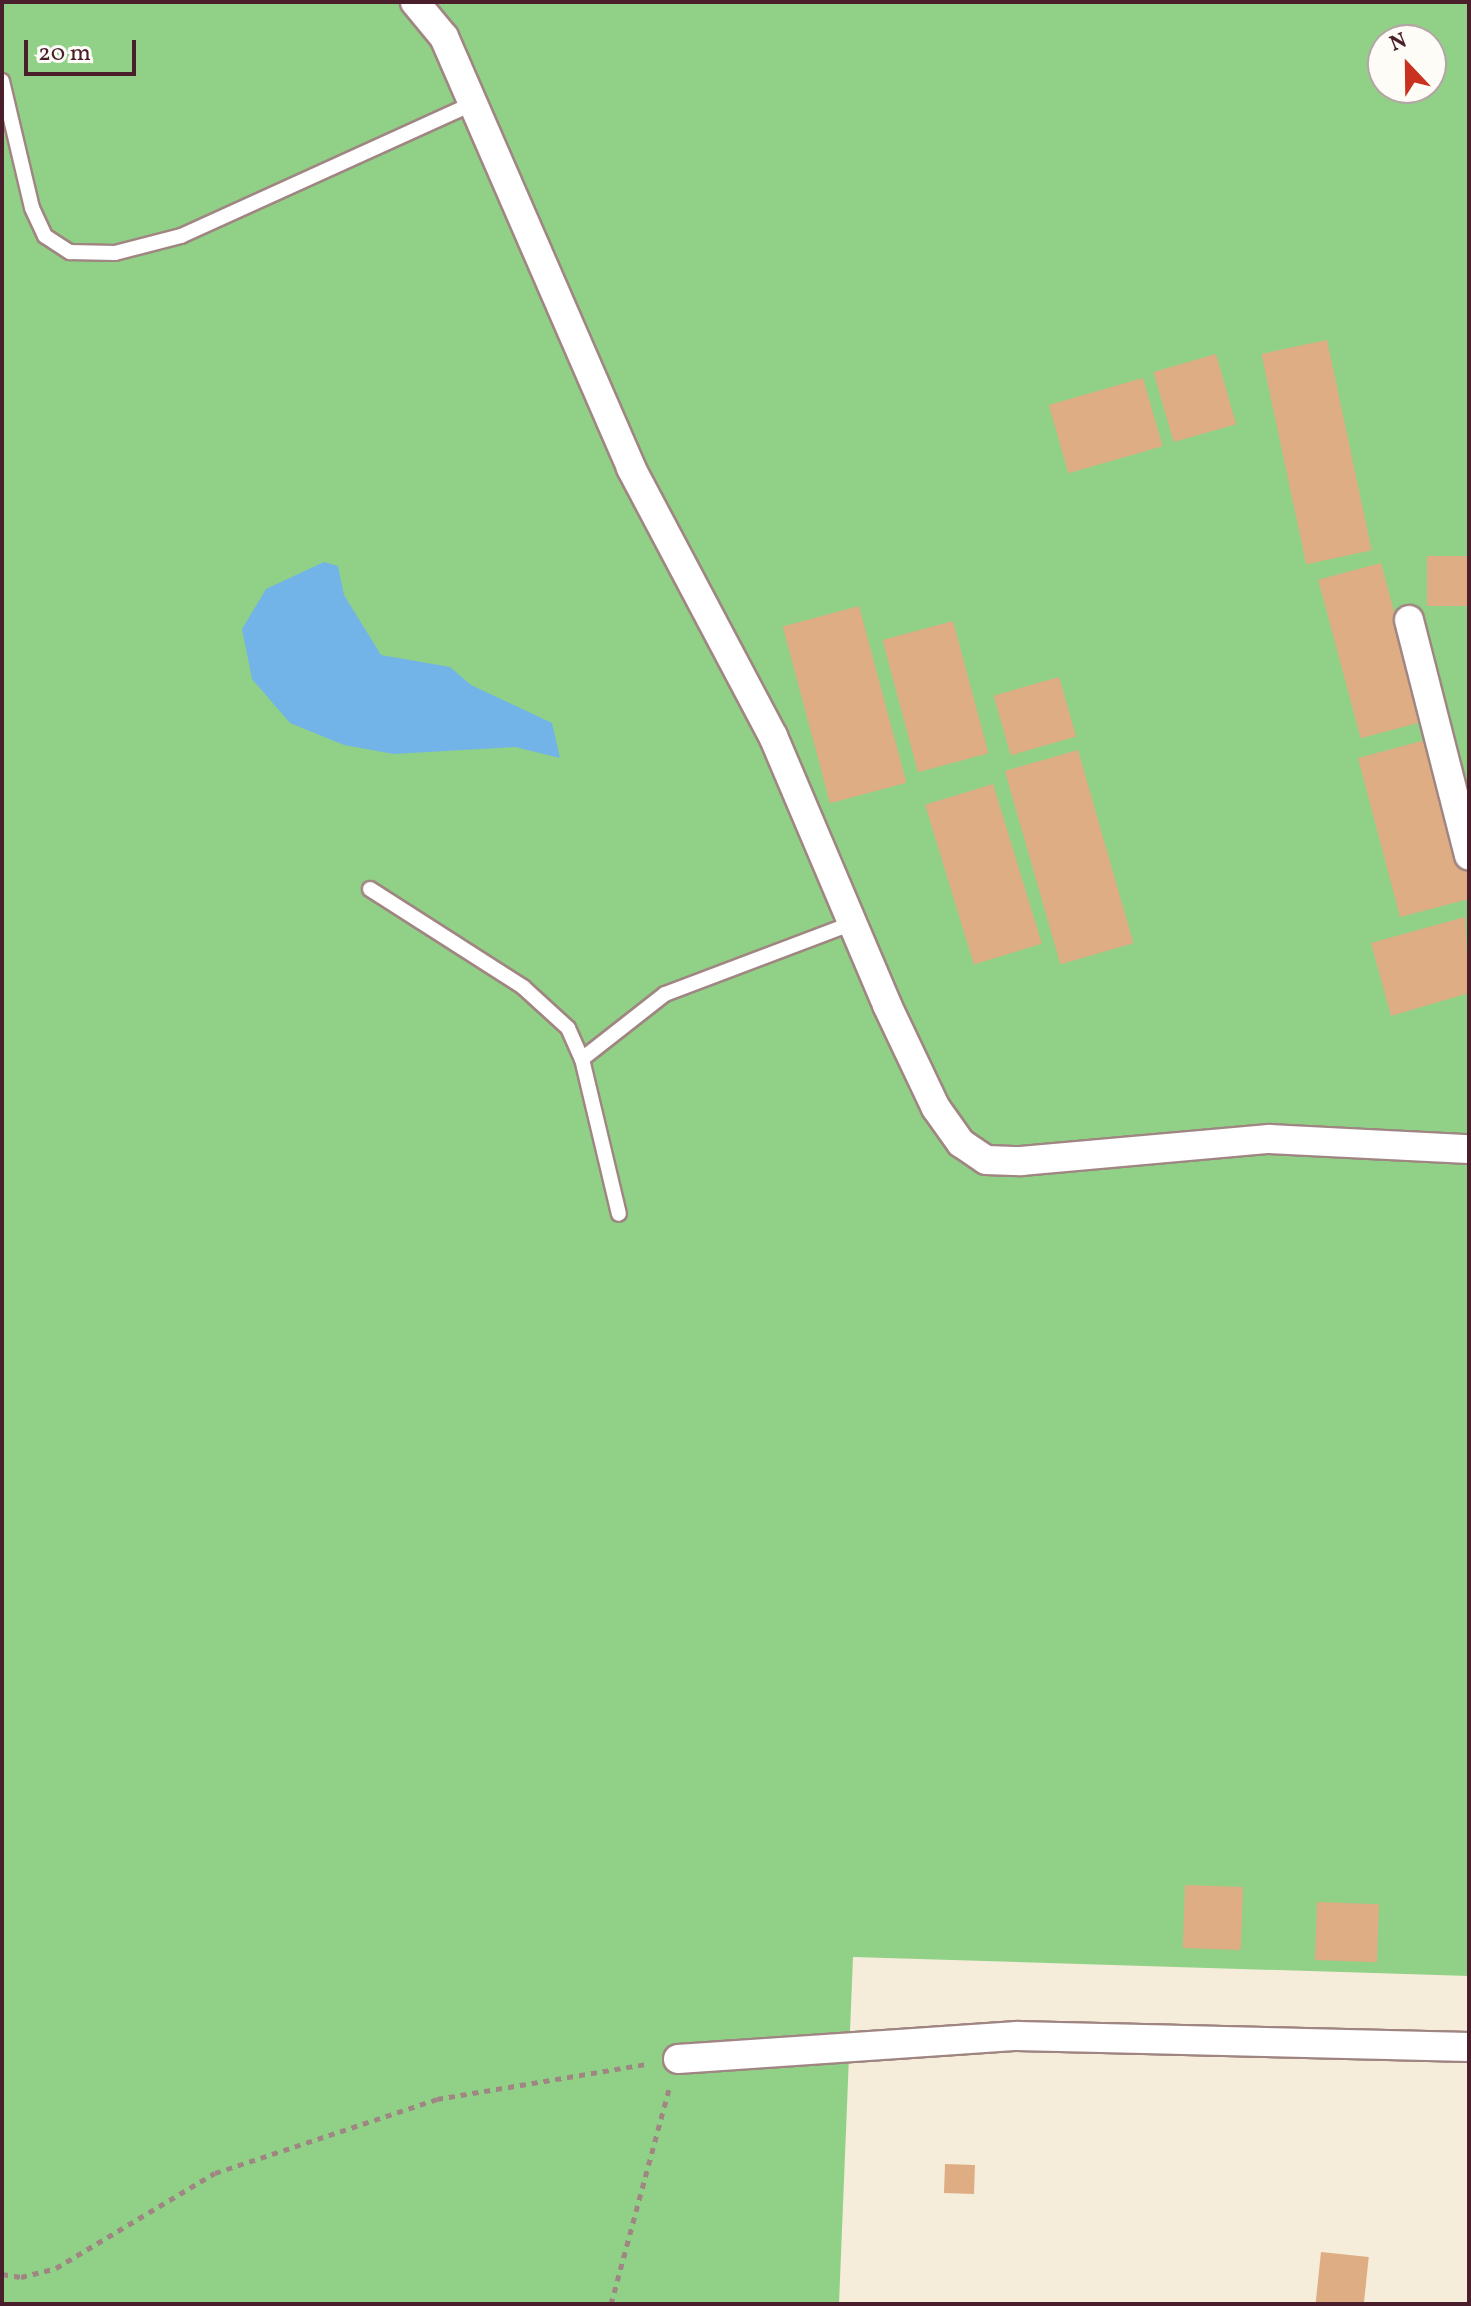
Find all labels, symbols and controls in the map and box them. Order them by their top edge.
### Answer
scale bar [28,24,140,74]
north arrow [1367,24,1447,104]
text: N [1385,26,1412,61]
text: 20 m [38,37,91,71]

